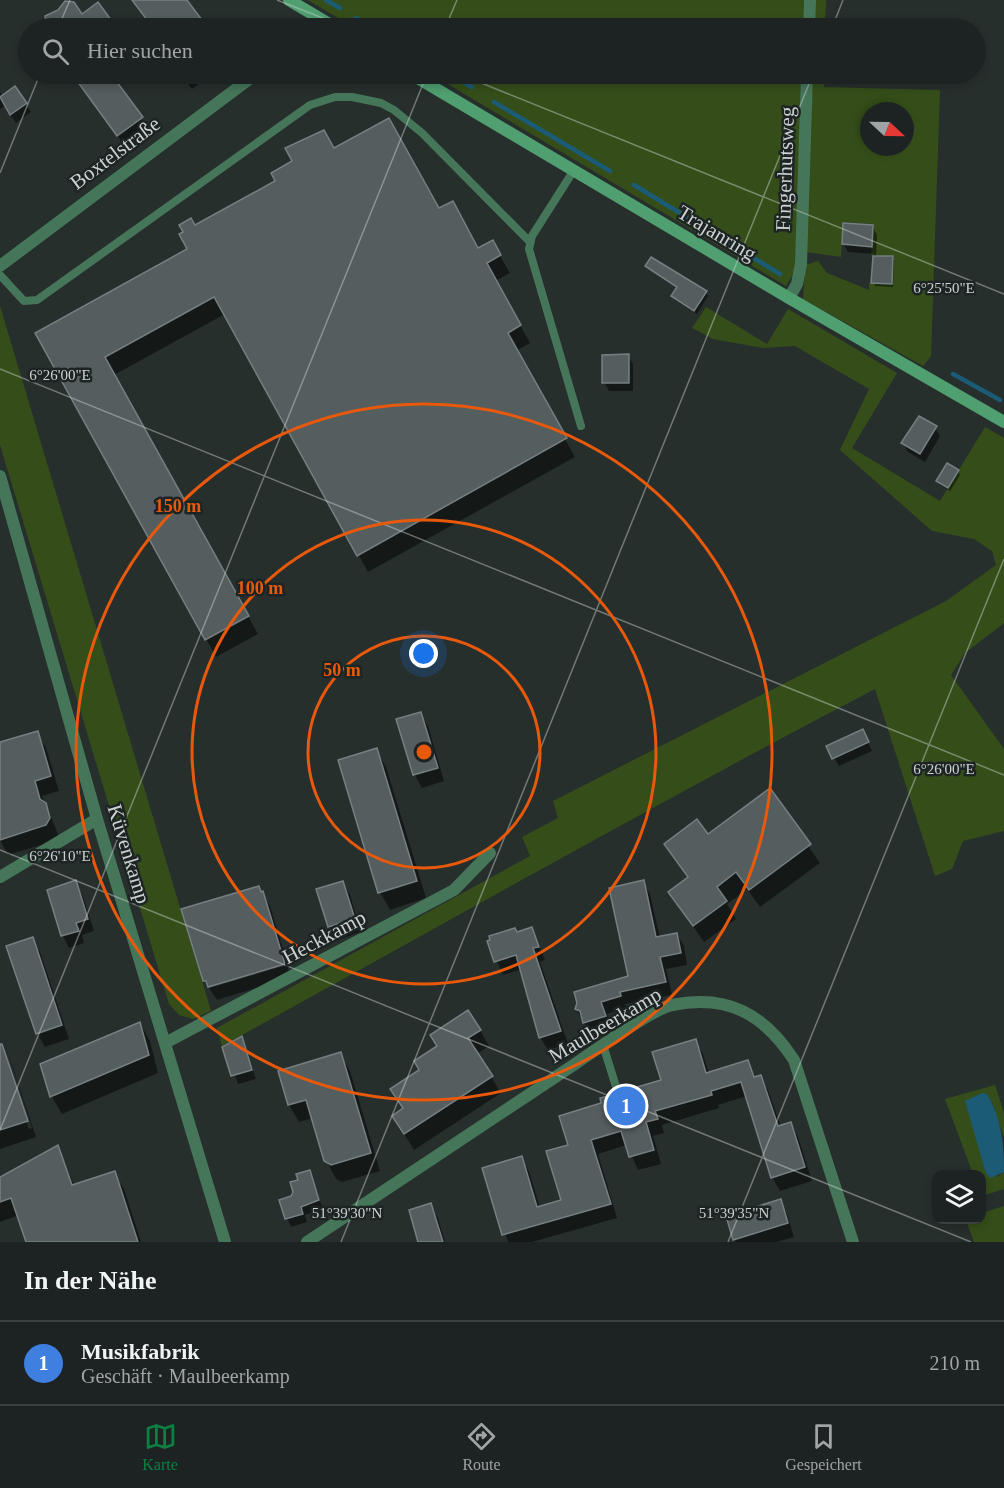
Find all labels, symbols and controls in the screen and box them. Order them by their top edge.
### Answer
search box [18,18,986,84]
icon: search [39,35,72,68]
text: Hier suchen [87,38,193,63]
north arrow [860,102,914,156]
street label: Fingerhutsweg [771,106,799,232]
street label: Boxtelstraße [65,111,165,195]
street label: Trajanring [673,200,761,266]
text: 6°25'50"E [913,280,975,296]
text: 6°26'00"E [29,367,91,383]
text: 150 m [155,496,201,516]
text: 100 m [237,578,283,598]
your location [409,639,438,668]
text: 50 m [323,660,361,680]
centre of rings [414,742,434,762]
text: 6°26'00"E [913,761,975,777]
street label: Küvenkamp [103,801,155,907]
text: 6°26'10"E [29,848,91,864]
street label: Heckkamp [278,905,370,969]
street label: Maulbeerkamp [544,982,666,1068]
pin: 1 [606,1084,646,1128]
map controls [932,1170,986,1224]
button: layers [932,1170,986,1224]
text: 51°39'30"N [312,1205,382,1221]
text: 51°39'35"N [699,1205,769,1221]
text: In der Nähe [24,1266,156,1295]
text: Musikfabrik [81,1339,200,1364]
text: 1 [39,1352,49,1374]
text: 210 m [929,1352,980,1374]
text: Geschäft · Maulbeerkamp [81,1365,290,1387]
tab: Karte [142,1420,178,1474]
tab: Route [462,1420,501,1474]
tab: Gespeichert [785,1420,862,1474]

